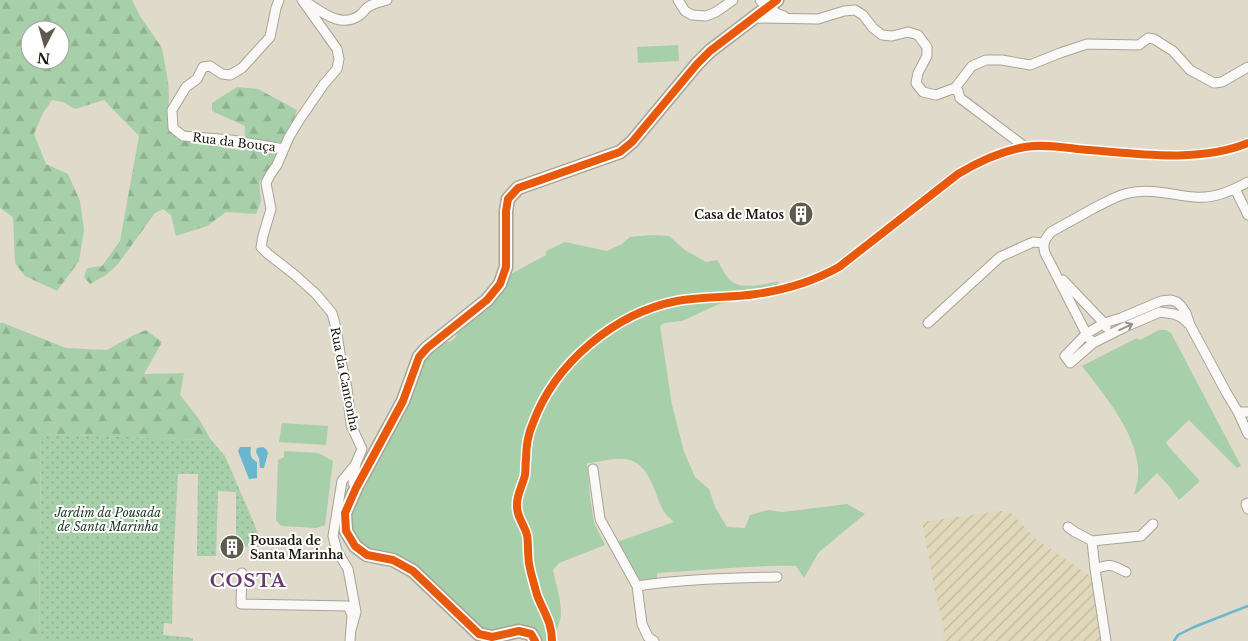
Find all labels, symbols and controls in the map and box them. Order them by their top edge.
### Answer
north arrow [20,20,70,70]
text: N [36,48,51,68]
street label: Rua da Bouça [192,129,277,155]
building icon: Casa de Matos [788,201,814,227]
place label: Casa de Matos [694,207,784,222]
one-way arrow [1118,322,1133,331]
street label: Rua da Cantonha [328,326,363,433]
park label: Jardim da Pousada de Santa Marinha [54,505,161,534]
place label: Pousada de Santa Marinha [250,533,343,562]
building icon: Pousada de Santa Marinha [219,534,245,560]
district label: COSTA [210,570,287,592]

